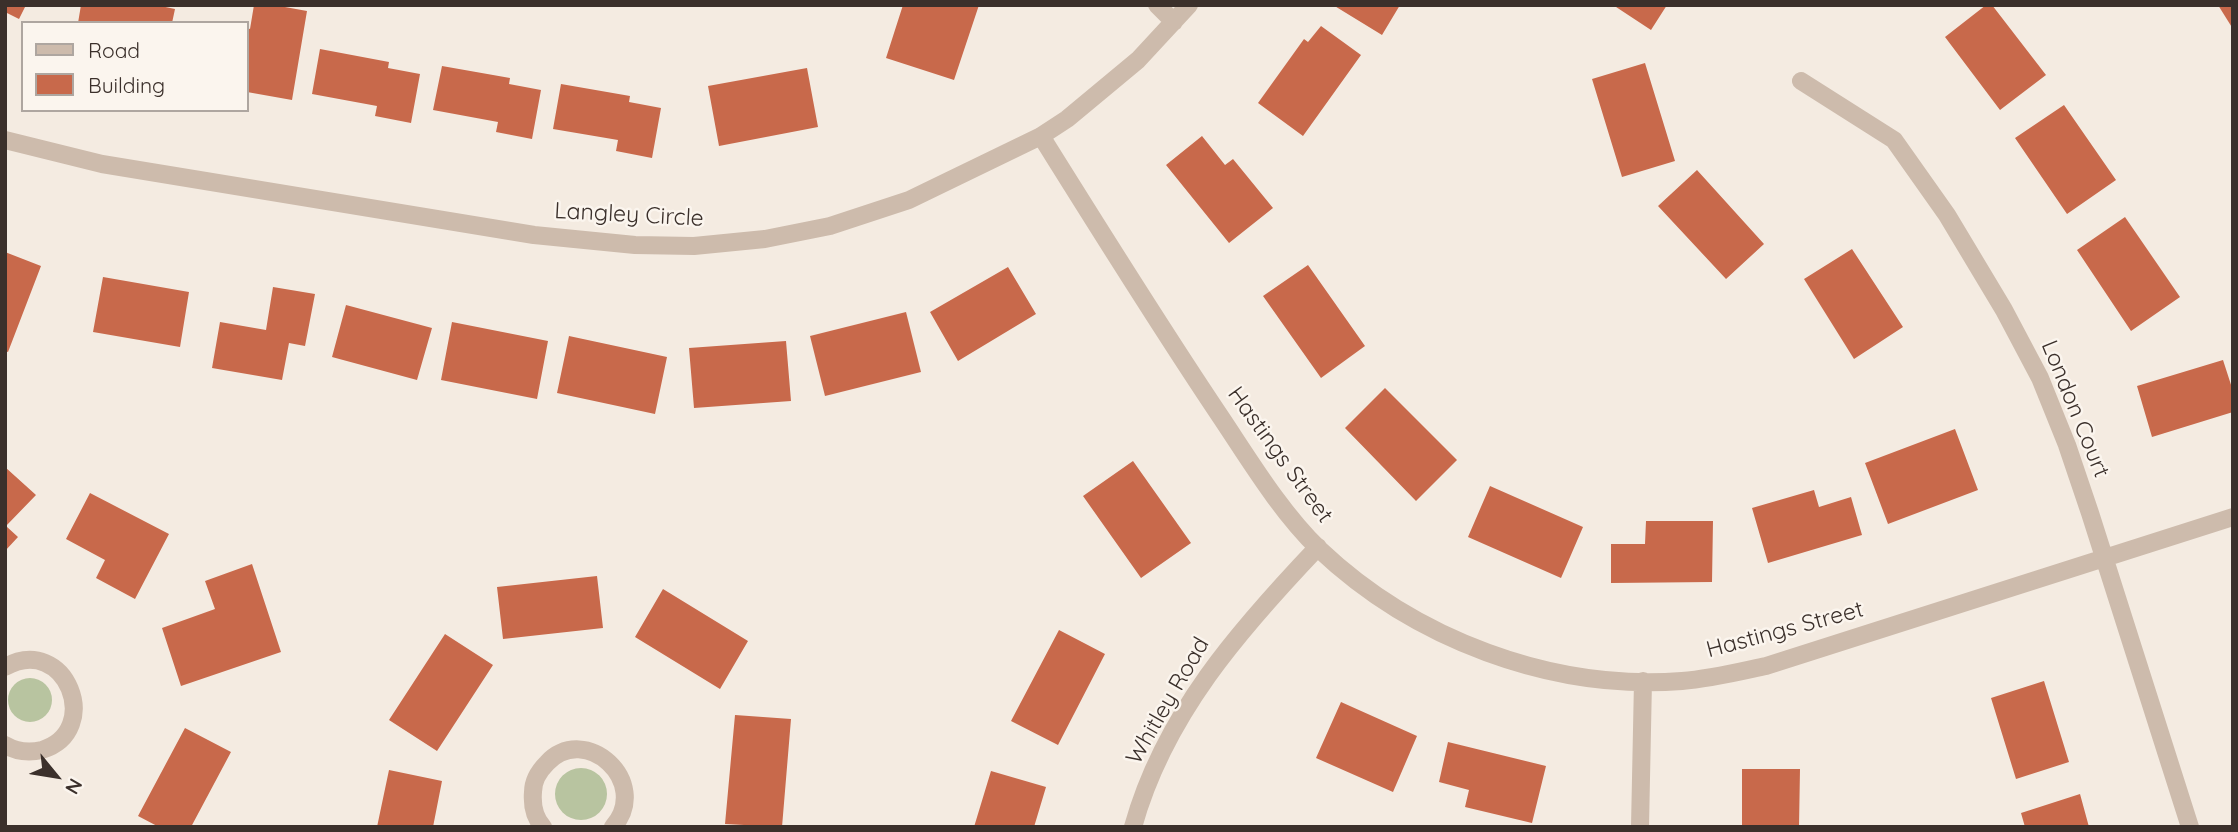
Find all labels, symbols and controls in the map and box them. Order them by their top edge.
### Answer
legend [21,21,248,112]
text: Road [88,37,140,63]
text: Building [88,72,165,98]
street label: Langley Circle [554,197,704,233]
street label: London Court [2035,336,2115,482]
street label: Hastings Street [1221,382,1339,528]
street label: Hastings Street [1704,596,1866,664]
street label: Whitley Road [1120,632,1216,770]
north arrow [21,741,91,811]
text: N [60,774,88,799]

